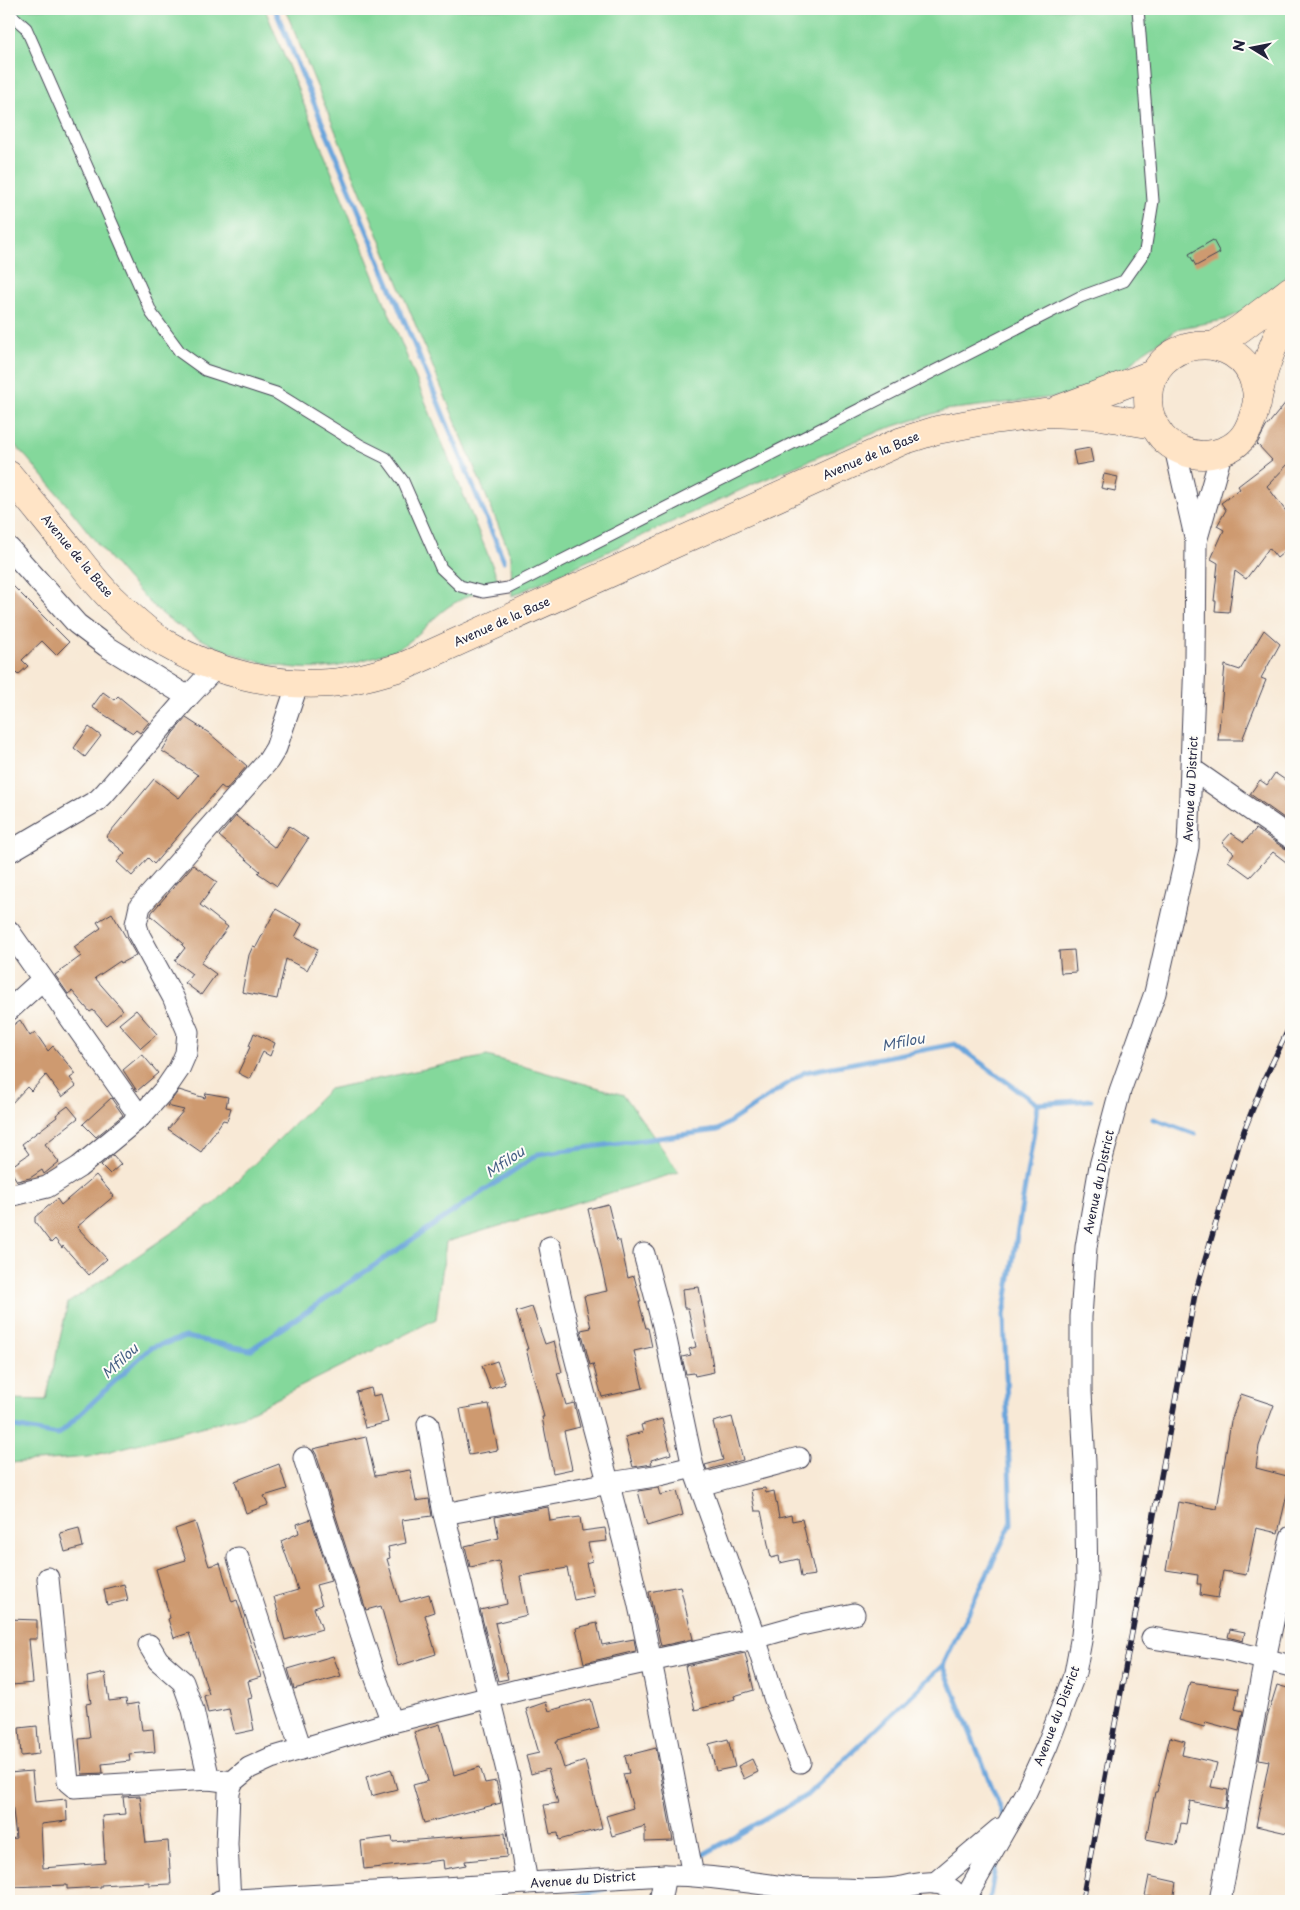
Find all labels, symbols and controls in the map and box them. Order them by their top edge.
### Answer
north arrow [1228,22,1278,72]
text: N [1227,38,1250,53]
street label: Avenue de la Base [819,427,922,484]
street label: Avenue de la Base [38,510,118,601]
street label: Avenue de la Base [451,592,553,650]
street label: Avenue du District [1178,736,1202,842]
water label: Mfilou [880,1027,928,1056]
street label: Avenue du District [1078,1128,1118,1235]
water label: Mfilou [481,1140,530,1182]
water label: Mfilou [97,1337,144,1383]
street label: Avenue du District [1029,1663,1083,1768]
street label: Avenue du District [530,1866,636,1892]

